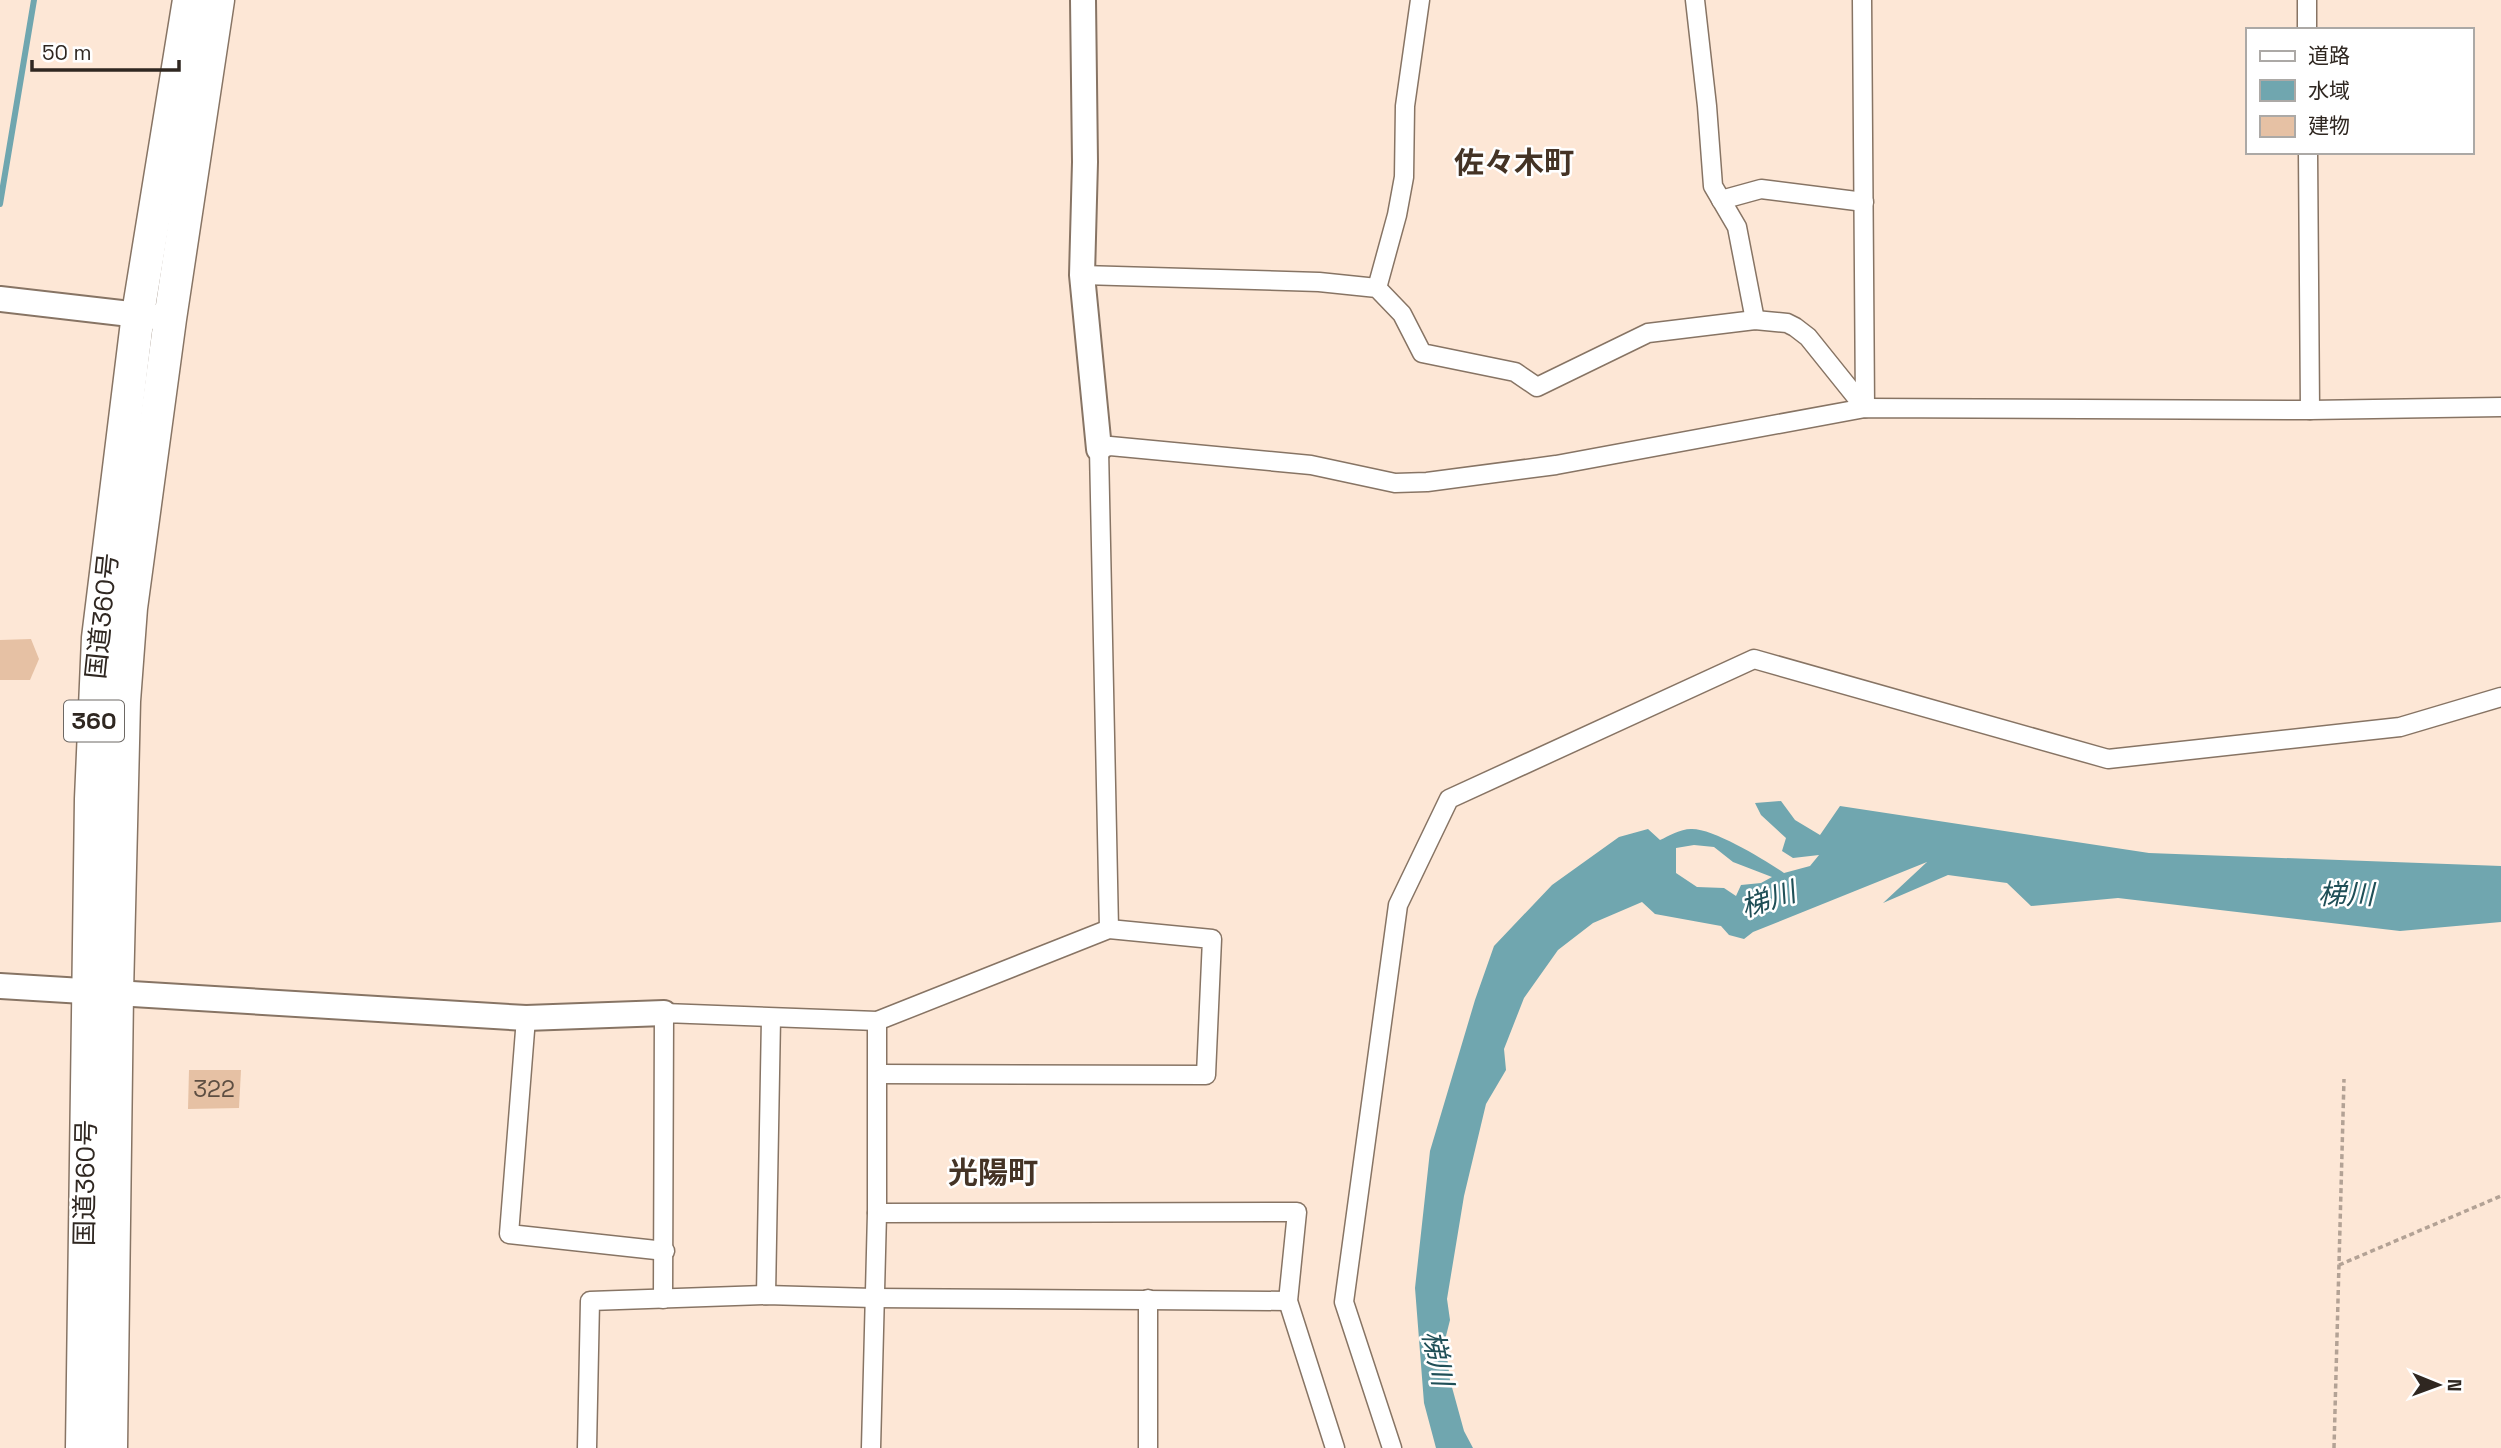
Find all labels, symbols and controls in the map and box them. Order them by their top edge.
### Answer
scale bar [32,28,178,72]
legend [2246,28,2473,154]
text: 50 m [42,39,92,66]
text: 道路 [2308,42,2350,69]
text: 水域 [2308,77,2350,104]
text: 建物 [2308,112,2350,139]
district label: 佐々木町 [1454,143,1574,182]
street label: 国道360号 [78,551,126,681]
road number: 360 [64,700,124,742]
water label: 梯川 [1736,872,1803,925]
water label: 梯川 [2318,876,2377,912]
house number: 322 [193,1074,235,1104]
street label: 国道360号 [67,1120,103,1246]
district label: 光陽町 [948,1153,1038,1192]
water label: 梯川 [1415,1327,1462,1392]
north arrow [2403,1350,2473,1420]
text: N [2442,1379,2467,1392]

